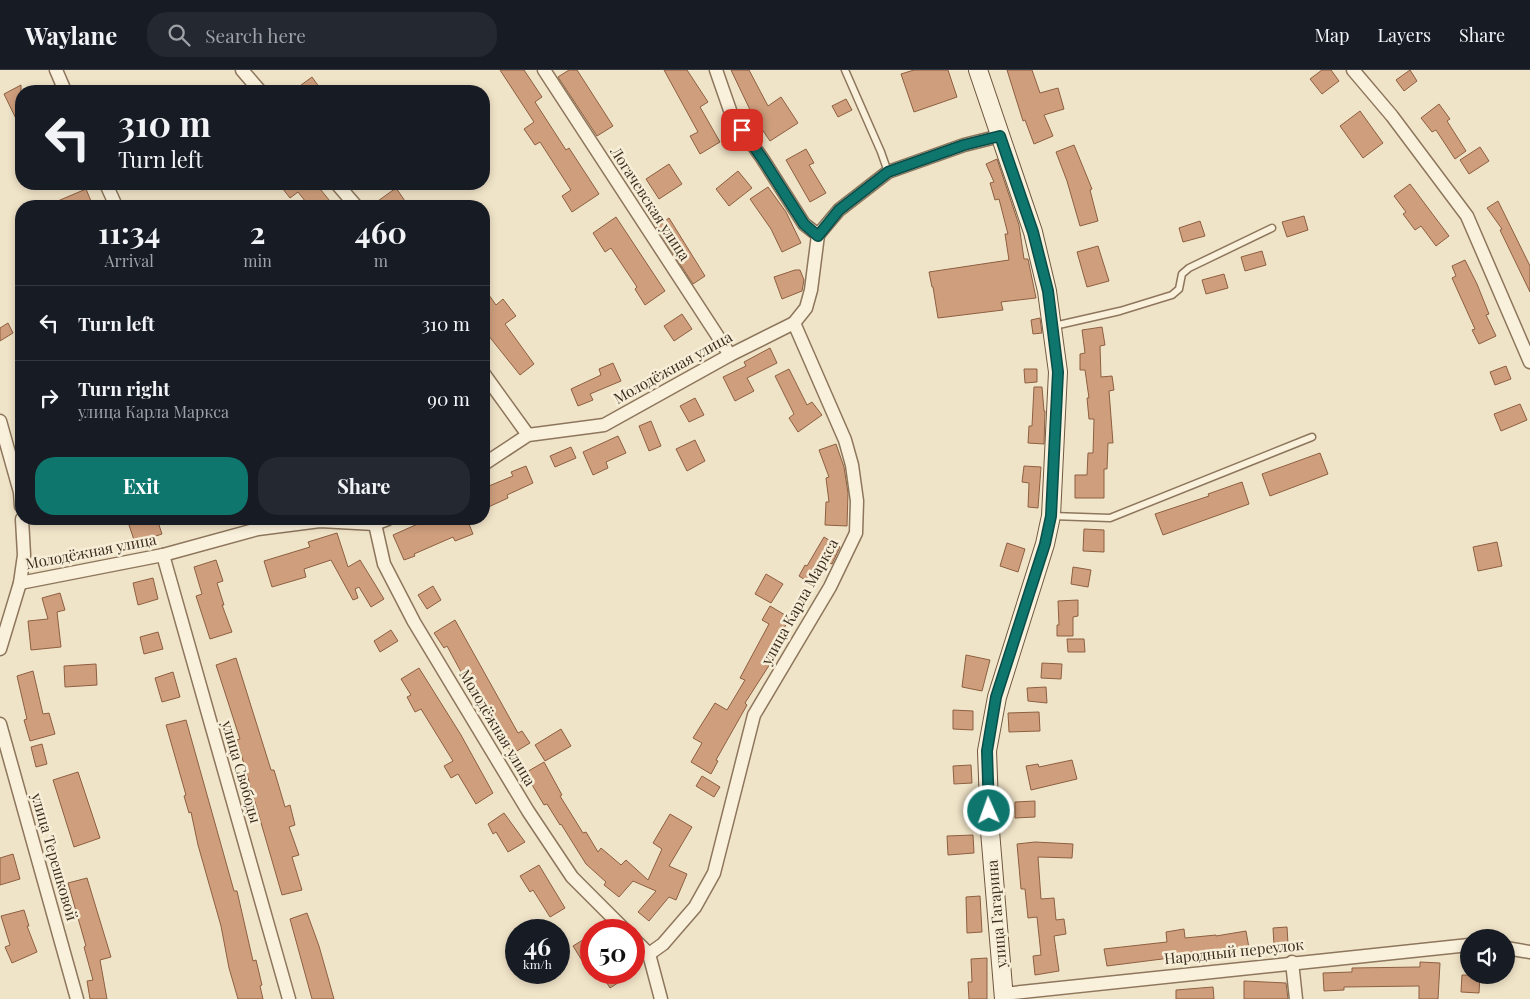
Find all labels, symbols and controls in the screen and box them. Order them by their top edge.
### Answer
search box [147,12,497,57]
text: Waylane [25,19,117,51]
icon: search [165,21,193,49]
text: Search here [205,22,306,48]
text: Map [1314,23,1349,47]
text: Layers [1377,23,1431,47]
text: Share [1459,23,1505,47]
text: 310 m [118,99,211,146]
icon: left [35,105,100,170]
pin [721,109,763,151]
icon: arrive [728,116,756,144]
street label: Логачевская улица [606,142,695,265]
text: Turn left [118,144,203,174]
text: 11:34 [98,212,160,252]
text: 2 [250,212,265,252]
text: 460 [355,212,407,252]
text: Arrival [105,250,154,271]
text: min [243,250,272,271]
text: m [374,250,388,271]
icon: left [35,309,63,337]
text: Turn left [78,310,155,336]
text: 310 m [421,310,470,336]
street label: Молодёжная улица [610,326,736,408]
text: Turn right [78,375,170,401]
icon: right [35,384,63,412]
text: 90 m [427,385,470,411]
text: улица Карла Маркса [78,401,229,422]
button: Exit [35,457,248,515]
button: Share [258,457,470,515]
street label: Молодёжная улица [24,528,158,573]
street label: улица Карла Маркса [756,534,842,669]
street label: Молодёжная улица [455,665,541,790]
street label: улица Свободы [217,717,266,825]
position arrow [962,784,1014,836]
street label: улица Терешковой [27,790,83,923]
street label: улица Гагарина [981,859,1011,970]
speed limit sign: 50 [580,919,645,984]
text: 46 [524,929,551,962]
map controls [1460,929,1515,984]
button: sound [1460,929,1515,984]
street label: Народный переулок [1163,934,1305,968]
text: km/h [523,956,552,972]

